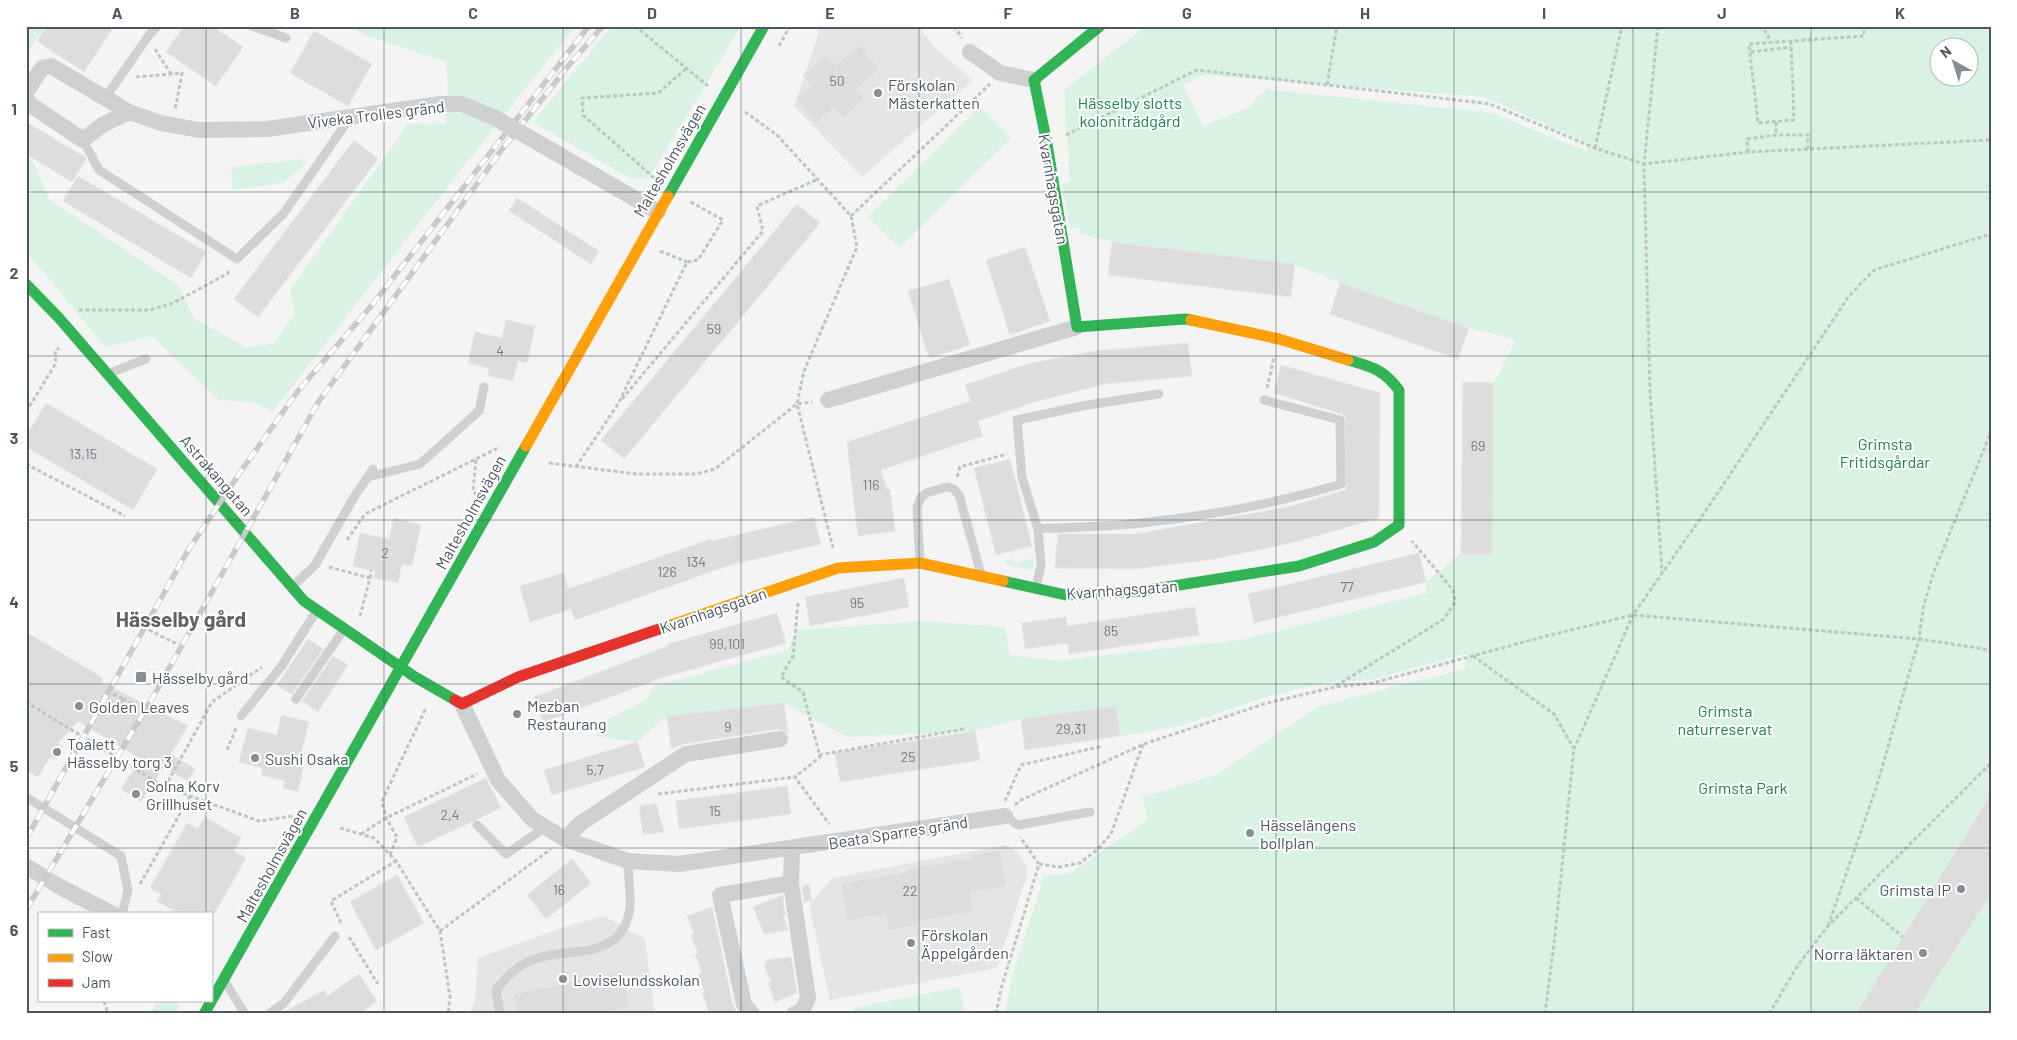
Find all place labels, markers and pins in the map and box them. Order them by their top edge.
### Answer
place label: Förskolan Mästerkatten [888,75,980,112]
marker: Förskolan Mästerkatten [872,87,884,99]
place label: Hässelby gård [152,668,248,687]
marker: Hässelby gård [134,670,148,684]
place label: Mezban Restaurang [527,696,607,733]
place label: Golden Leaves [89,697,189,716]
marker: Golden Leaves [73,700,85,712]
marker: Mezban Restaurang [511,708,523,720]
place label: Toalett Hässelby torg 3 [67,734,172,771]
marker: Toalett Hässelby torg 3 [51,746,63,758]
place label: Sushi Osaka [265,749,348,768]
marker: Sushi Osaka [249,752,261,764]
place label: Solna Korv Grillhuset [146,776,220,813]
marker: Solna Korv Grillhuset [130,788,142,800]
place label: Hässelängens bollplan [1260,815,1356,852]
marker: Hässelängens bollplan [1244,827,1256,839]
place label: Grimsta IP [1880,880,1951,899]
marker: Grimsta IP [1955,883,1967,895]
place label: Förskolan Äppelgården [921,925,1009,962]
marker: Förskolan Äppelgården [905,937,917,949]
place label: Norra läktaren [1814,944,1913,963]
marker: Norra läktaren [1917,947,1929,959]
place label: Loviselundsskolan [573,970,700,989]
marker: Loviselundsskolan [557,973,569,985]

